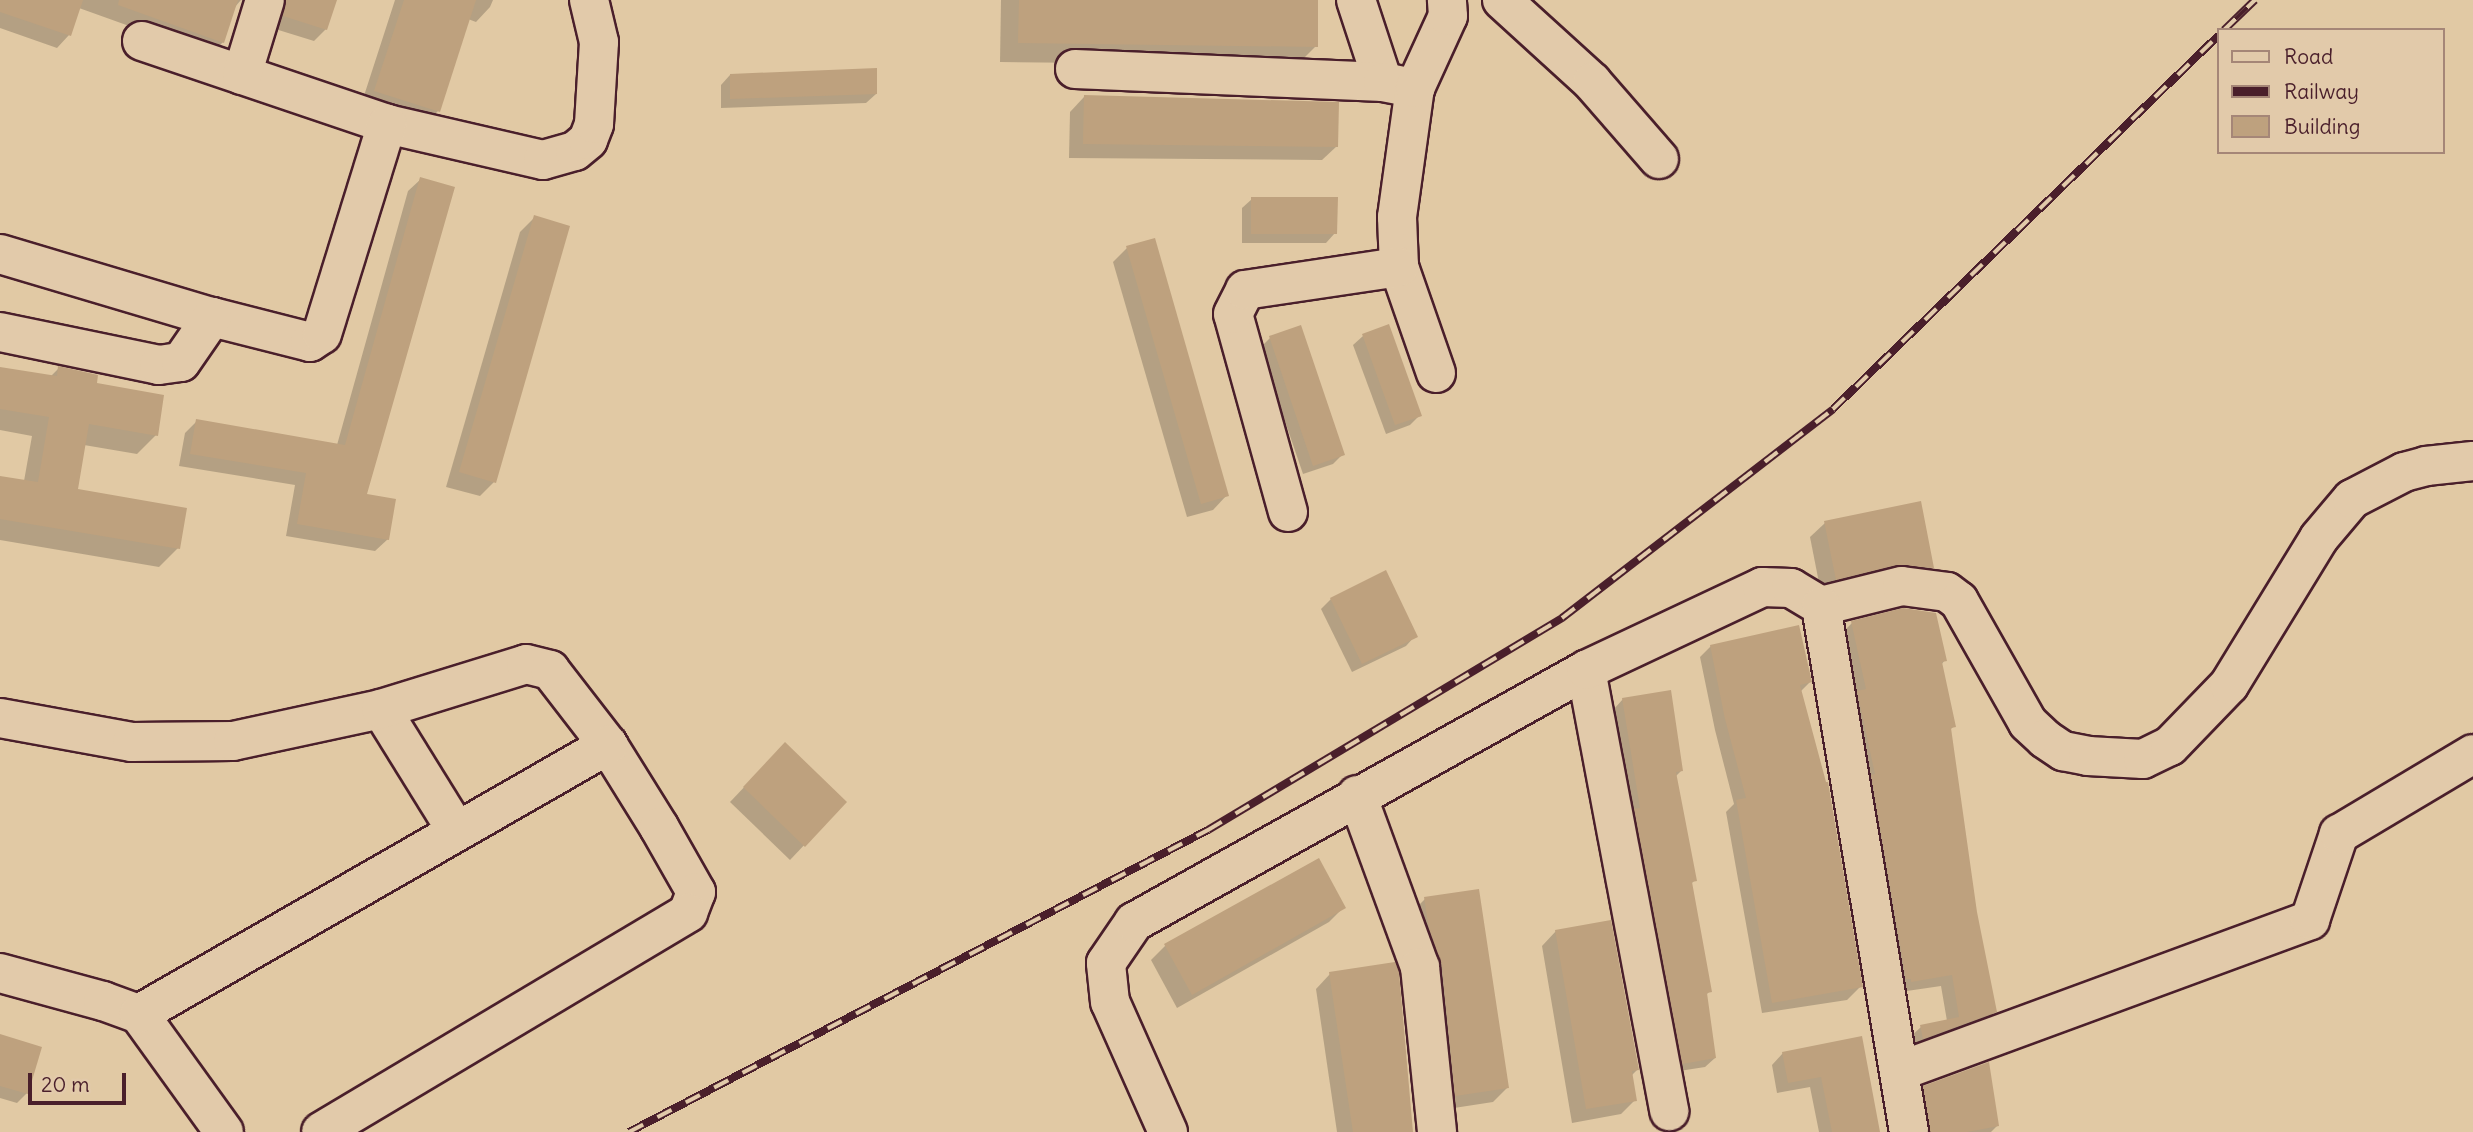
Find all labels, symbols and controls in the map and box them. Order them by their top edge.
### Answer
legend [2218,28,2445,154]
text: Road [2284,43,2333,70]
text: Railway [2284,78,2359,105]
text: Building [2284,113,2360,140]
scale bar [32,1058,130,1102]
text: 20 m [41,1071,90,1098]

